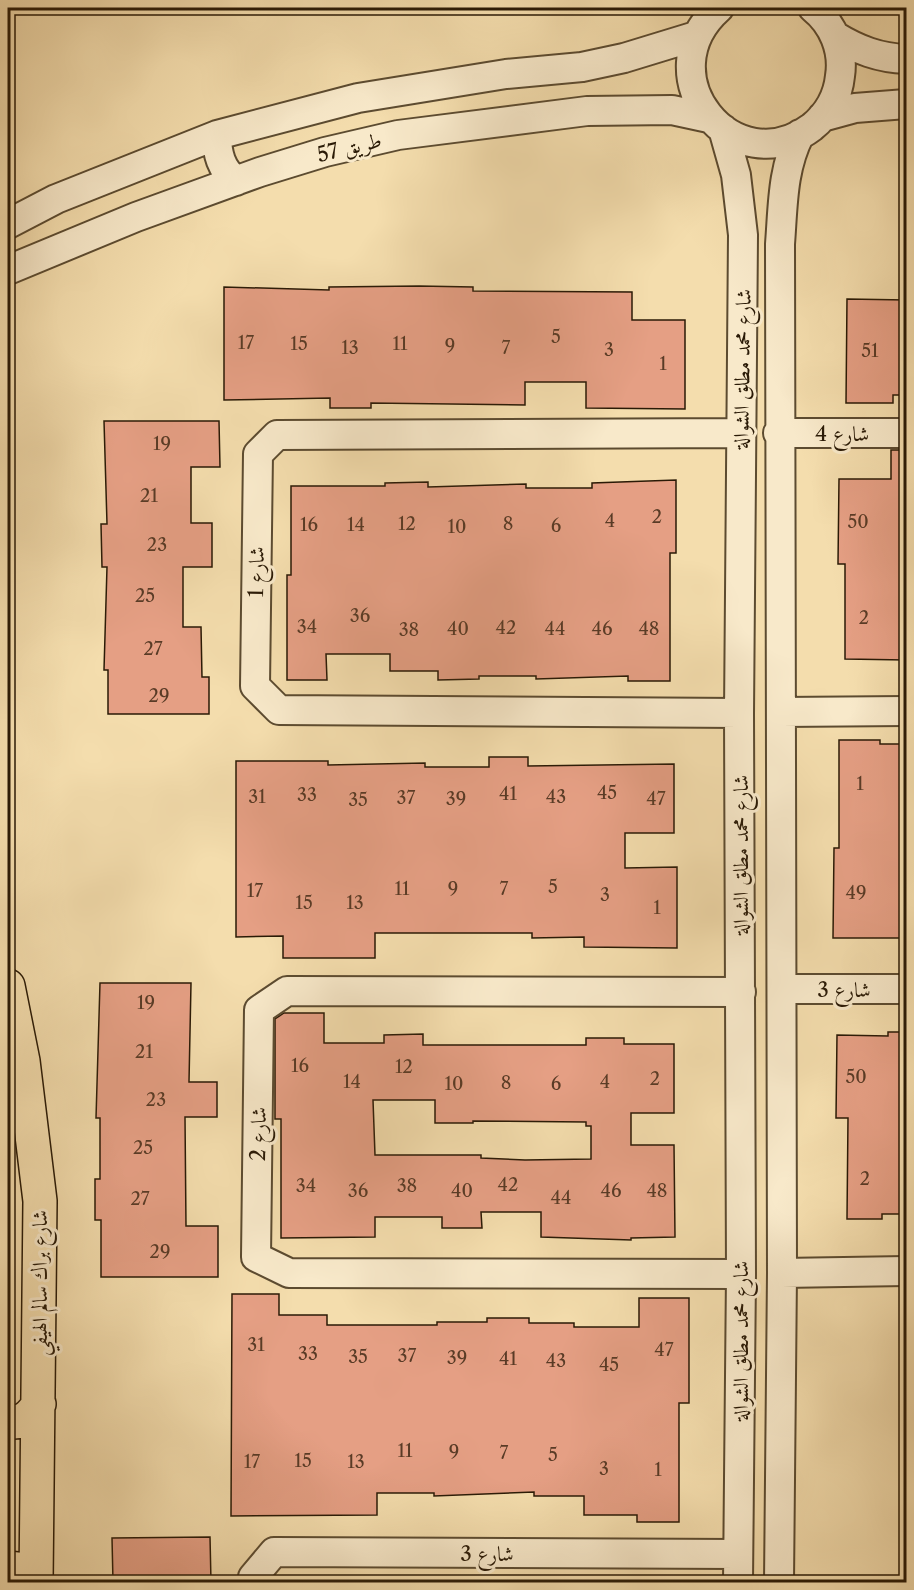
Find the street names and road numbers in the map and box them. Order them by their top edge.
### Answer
street label: طريق 57 [314,127,384,168]
street label: شارع محمد مطلق الشوالة [728,289,762,450]
street label: شارع 4 [815,421,869,452]
street label: شارع 1 [243,546,275,598]
street label: شارع محمد مطلق الشوالة [728,775,759,936]
street label: شارع 3 [817,977,871,1008]
street label: شارع 2 [245,1107,277,1161]
street label: شارع براك سالم الهيفي [27,1210,60,1356]
street label: شارع محمد مطلق الشوالة [728,1261,759,1422]
street label: شارع 3 [460,1541,514,1572]

